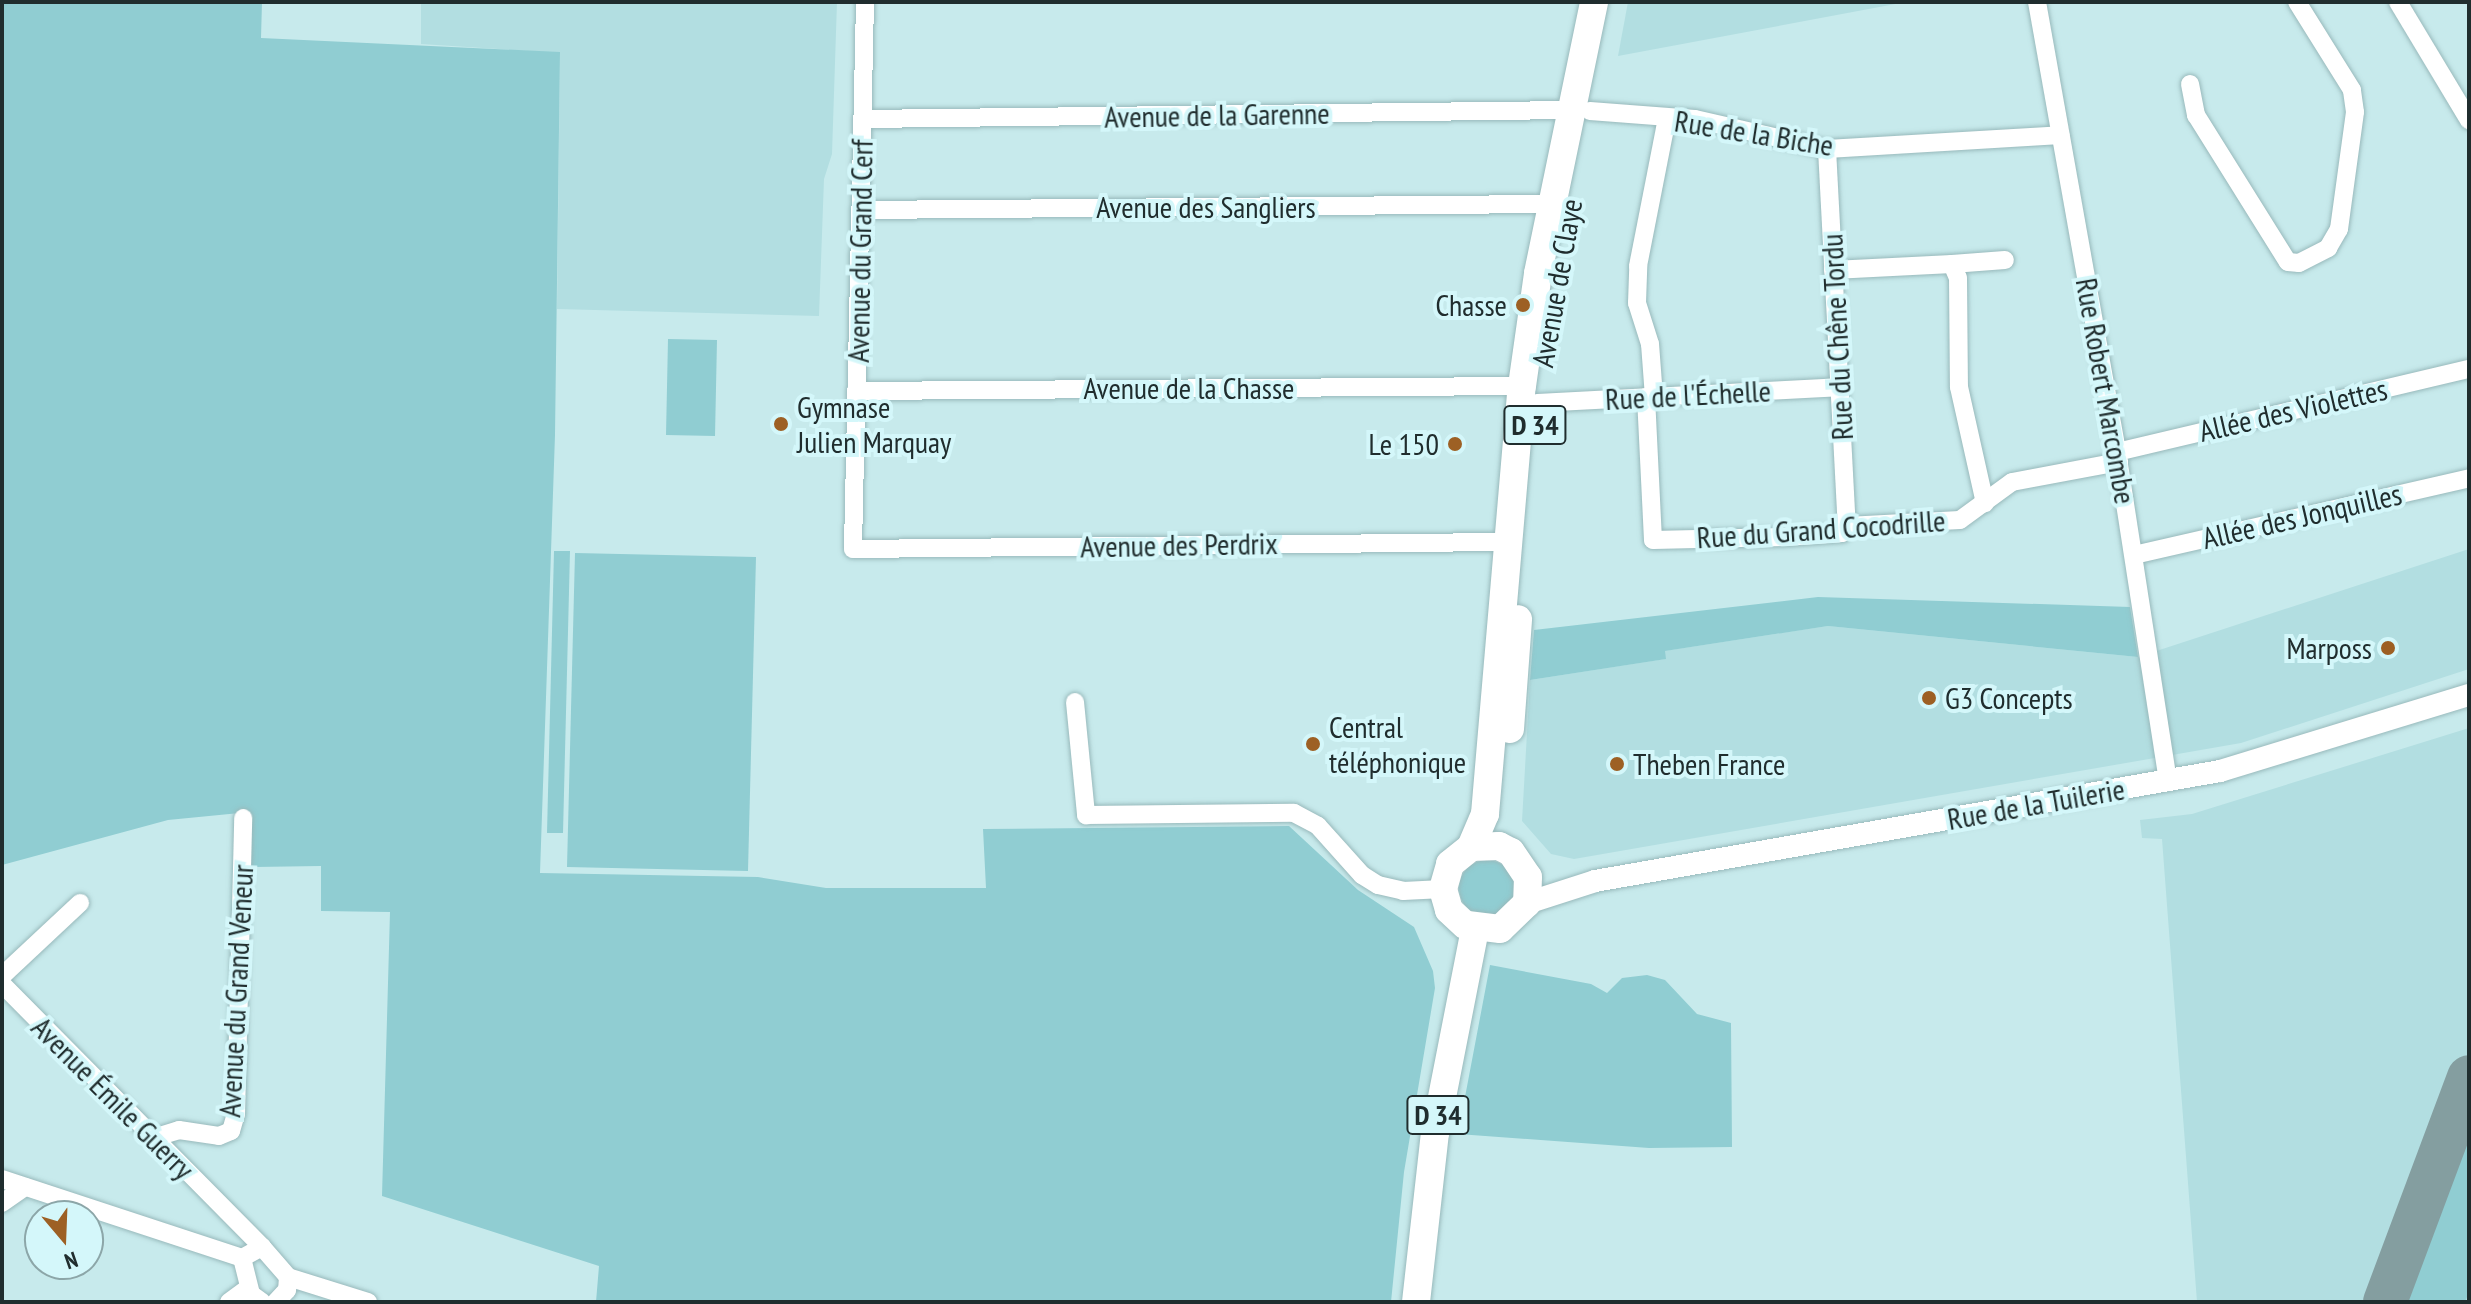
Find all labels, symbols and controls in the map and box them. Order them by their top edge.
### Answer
street label: Avenue de la Garenne [1104,95,1330,135]
street label: Rue de la Biche [1672,103,1836,163]
street label: Avenue du Grand Cerf [840,139,880,363]
street label: Avenue des Sangliers [1096,189,1316,225]
street label: Avenue de Claye [1524,196,1590,370]
street label: Rue du Chêne Tordu [1814,233,1860,441]
street label: Rue Robert Marcombe [2068,275,2144,507]
place label: Chasse [1435,287,1507,323]
marker: Chasse [1514,296,1532,314]
street label: Avenue de la Chasse [1084,370,1294,406]
street label: Allée des Violettes [2195,371,2391,449]
street label: Rue de l'Échelle [1604,373,1772,417]
place label: Gymnase Julien Marquay [797,389,951,460]
road number: D 34 [1503,401,1567,449]
marker: Gymnase Julien Marquay [772,415,790,433]
place label: Le 150 [1369,426,1439,462]
marker: Le 150 [1446,435,1464,453]
street label: Allée des Jonquilles [2199,476,2405,556]
street label: Rue du Grand Cocodrille [1695,502,1947,556]
street label: Avenue des Perdrix [1080,525,1278,565]
place label: Marposs [2286,630,2372,666]
marker: Marposs [2379,639,2397,657]
place label: G3 Concepts [1945,680,2073,716]
marker: G3 Concepts [1920,689,1938,707]
place label: Central téléphonique [1329,709,1466,780]
marker: Central téléphonique [1304,735,1322,753]
place label: Theben France [1633,746,1785,782]
marker: Theben France [1608,755,1626,773]
street label: Rue de la Tuilerie [1944,771,2128,837]
street label: Avenue du Grand Veneur [211,863,261,1119]
street label: Avenue Émile Guerry [24,1009,202,1187]
road number: D 34 [1406,1091,1470,1139]
north arrow [24,1200,104,1280]
text: N [61,1246,81,1276]

